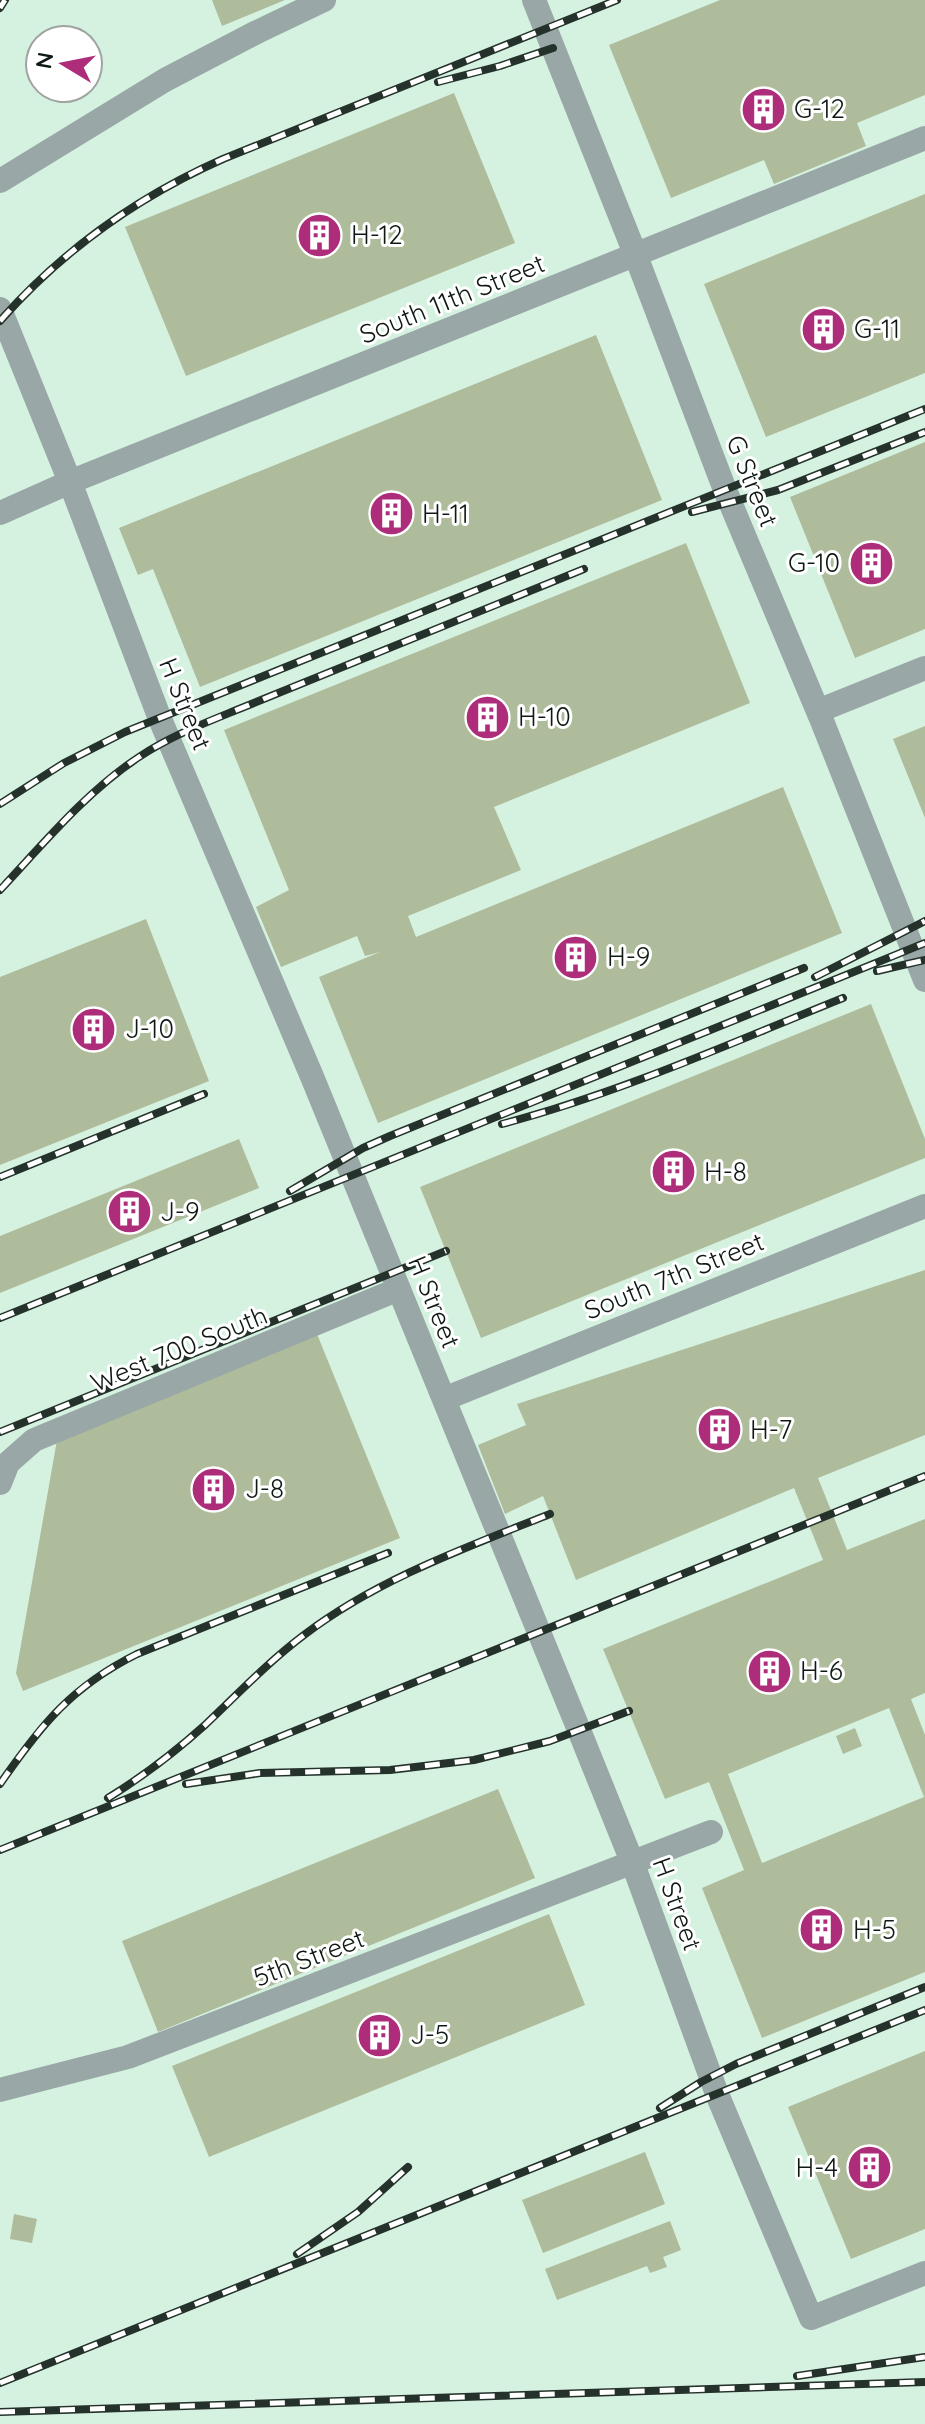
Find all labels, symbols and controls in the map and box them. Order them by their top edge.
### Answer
north arrow [24,24,104,104]
text: N [29,50,59,71]
building icon: G-12 [739,85,787,133]
place label: G-12 [794,92,845,125]
building icon: H-12 [296,211,344,259]
place label: H-12 [351,218,403,251]
street label: South 11th Street [354,246,549,351]
building icon: G-11 [799,305,847,353]
place label: G-11 [854,312,900,345]
street label: G Street [719,430,786,532]
building icon: H-11 [367,490,415,538]
place label: H-11 [422,497,469,530]
building icon: G-10 [847,539,895,587]
place label: G-10 [788,546,840,579]
street label: H Street [152,653,219,755]
building icon: H-10 [463,693,511,741]
place label: H-10 [518,700,571,733]
building icon: H-9 [552,933,600,981]
place label: H-9 [607,940,650,973]
building icon: J-10 [70,1005,118,1053]
place label: J-10 [125,1012,174,1045]
building icon: H-8 [649,1148,697,1196]
place label: H-8 [704,1155,747,1188]
building icon: J-9 [105,1188,153,1236]
place label: J-9 [160,1195,200,1228]
street label: South 7th Street [579,1224,768,1327]
street label: H Street [401,1251,468,1353]
street label: West 700 South [86,1298,272,1399]
building icon: H-7 [695,1406,743,1454]
place label: H-7 [750,1413,792,1446]
building icon: J-8 [190,1465,238,1513]
place label: J-8 [245,1472,284,1505]
building icon: H-6 [745,1647,793,1695]
place label: H-6 [800,1654,843,1687]
street label: H Street [645,1853,710,1955]
building icon: H-5 [798,1906,846,1954]
place label: H-5 [853,1913,896,1946]
street label: 5th Street [249,1921,369,1994]
building icon: J-5 [355,2011,403,2059]
place label: J-5 [410,2018,449,2051]
building icon: H-4 [845,2144,893,2192]
place label: H-4 [795,2151,838,2184]

